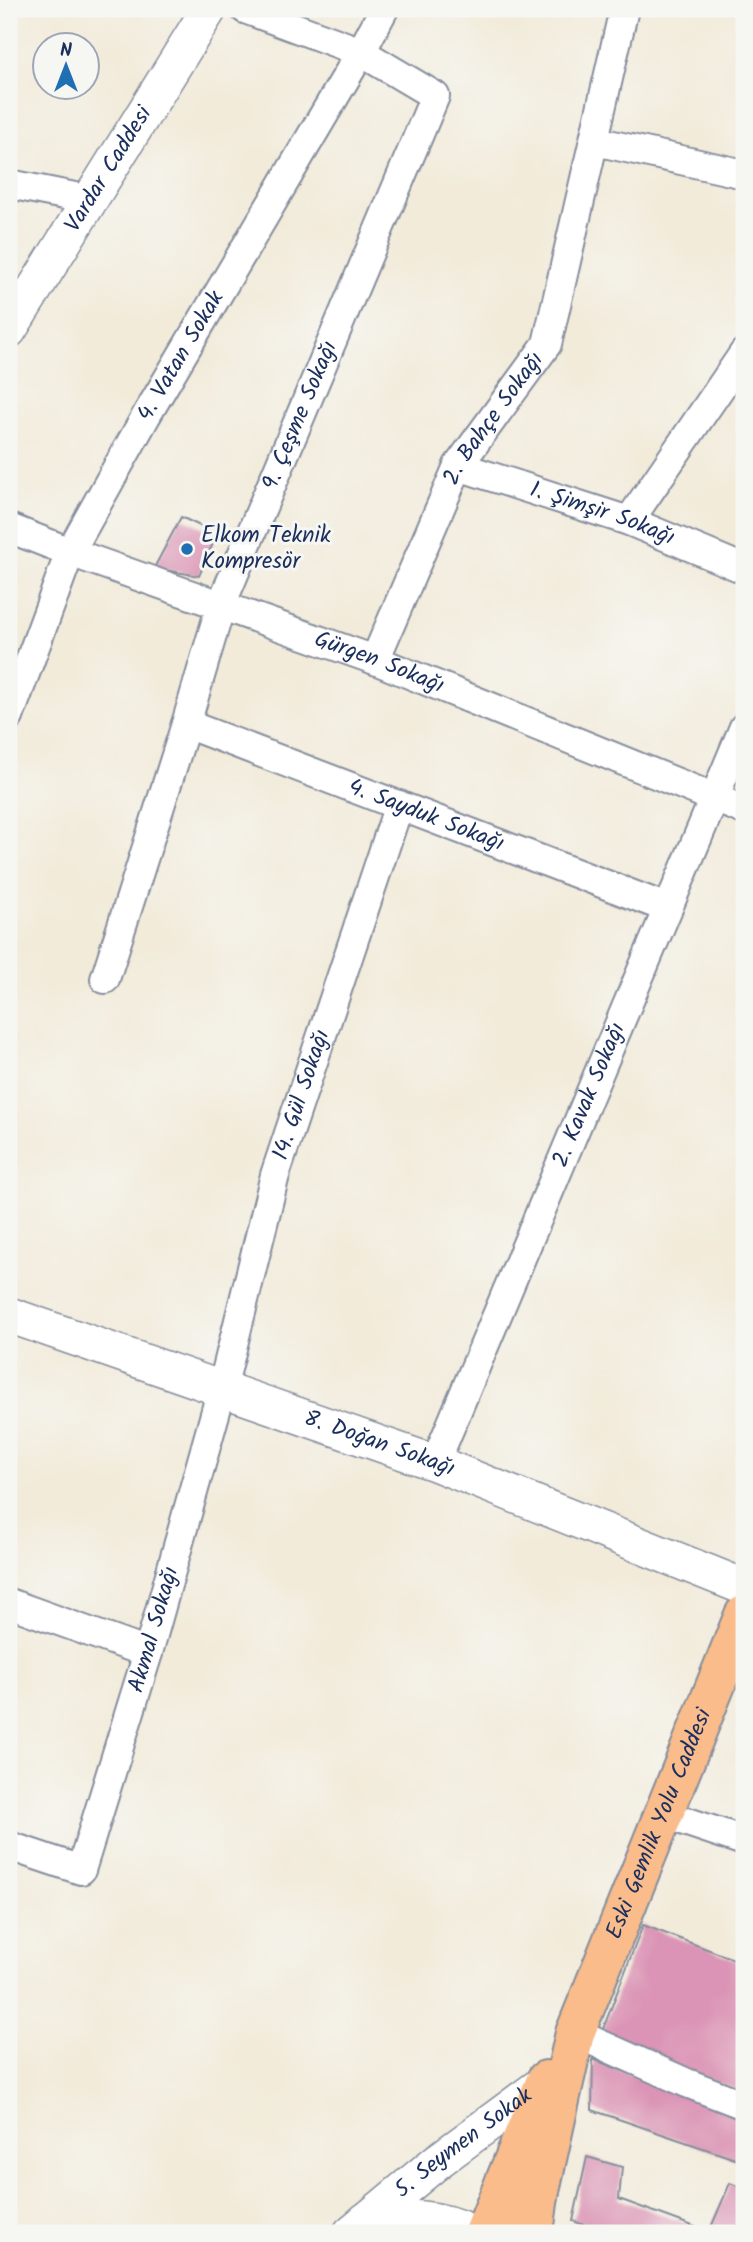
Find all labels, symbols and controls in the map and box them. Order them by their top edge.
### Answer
north arrow [32,32,102,102]
text: N [60,36,72,66]
street label: Vardar Caddesi [56,98,163,240]
street label: 4. Vatan Sokak [128,284,234,429]
street label: 9. Çeşme Sokağı [253,335,348,496]
street label: 2. Bahçe Sokağı [434,344,554,491]
street label: 1. Şimşir Sokağı [525,472,680,556]
place label: Elkom Teknik Kompresör [201,518,331,580]
marker: Elkom Teknik Kompresör [179,541,195,557]
street label: Gürgen Sokağı [309,622,450,704]
street label: 4. Sayduk Sokağı [343,770,509,862]
street label: 2. Kavak Sokağı [543,1017,636,1173]
street label: 14. Gül Sokağı [263,1025,340,1165]
street label: 8. Doğan Sokağı [299,1401,460,1487]
street label: Akmal Sokağı [119,1563,189,1697]
street label: Eski Gemlik Yolu Caddesi [597,1702,723,1945]
street label: 5. Seymen Sokak [387,2079,540,2208]

